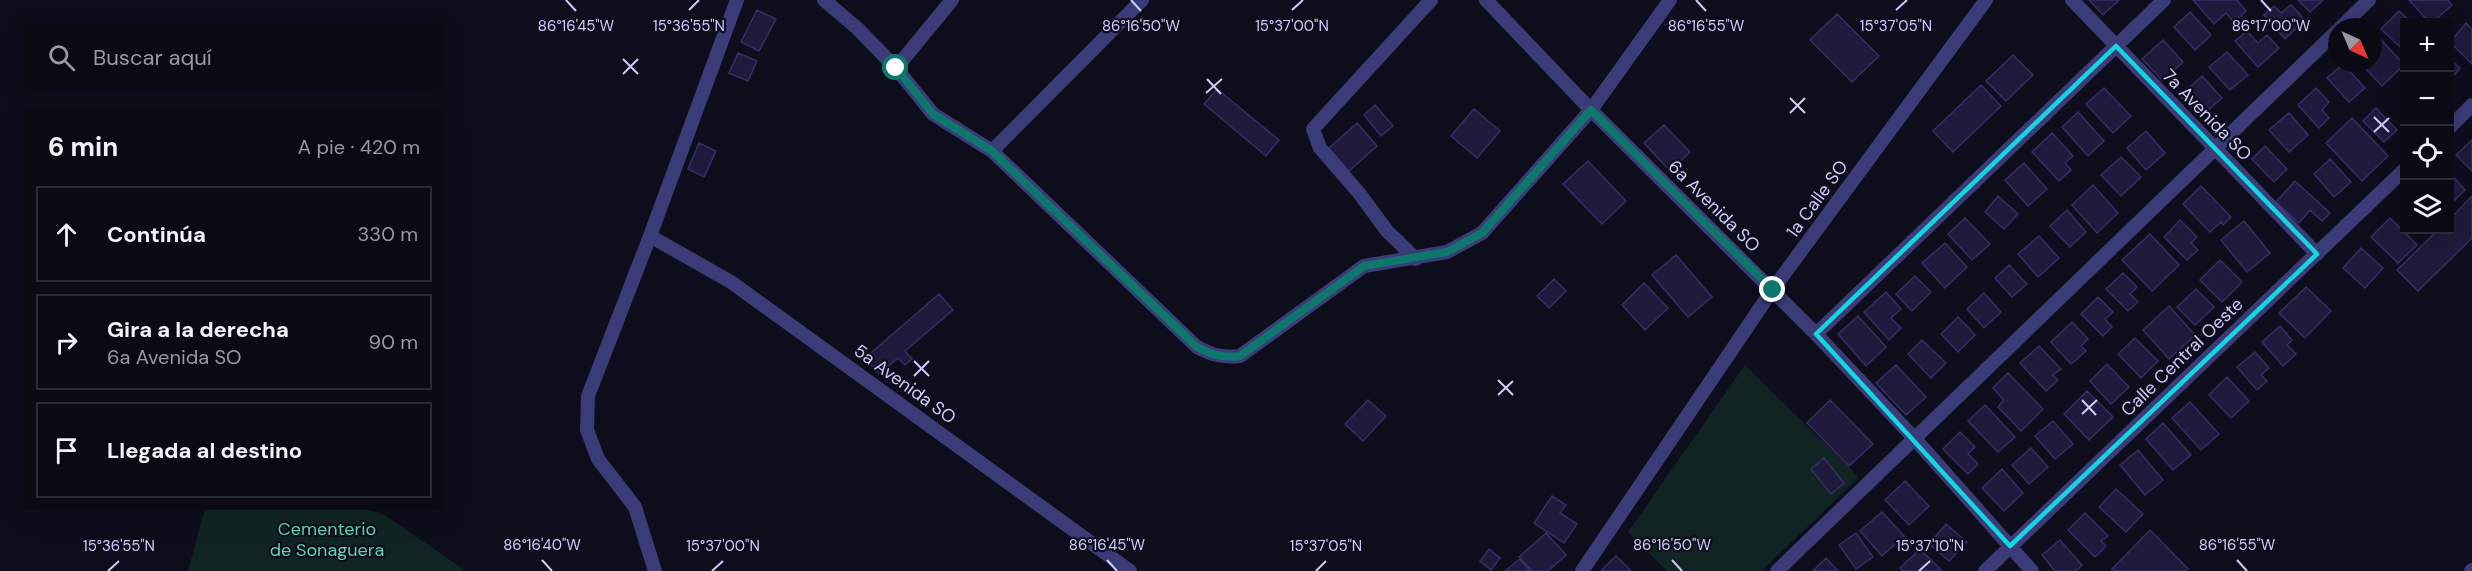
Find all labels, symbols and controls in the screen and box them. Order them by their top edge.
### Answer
text: 86°16'45"W [538,16,615,36]
text: 15°36'55"N [653,16,725,36]
text: 86°16'50"W [1102,16,1180,36]
text: 15°37'00"N [1255,16,1329,36]
text: 86°16'55"W [1668,16,1745,36]
text: 15°37'05"N [1860,16,1932,36]
text: 86°17'00"W [2232,16,2311,36]
north arrow [2328,18,2382,72]
map controls [2400,18,2454,234]
button: + [2400,18,2454,72]
search box [24,24,444,90]
icon: search [45,41,78,74]
text: Buscar aquí [93,43,212,72]
route start [882,54,908,80]
street label: 7a Avenida SO [2157,64,2257,166]
button: − [2400,72,2454,126]
button: locate [2400,126,2454,180]
text: 6 min [48,130,118,164]
text: A pie · 420 m [298,134,420,160]
street label: 6a Avenida SO [1663,155,1765,257]
street label: 1a Calle SO [1781,155,1853,243]
button: layers [2400,180,2454,234]
icon: ahead [50,218,83,251]
text: Continúa [107,220,206,249]
text: 330 m [358,221,418,247]
route end [1759,276,1785,302]
street label: Calle Central Oeste [2116,292,2248,422]
text: Gira a la derecha [107,315,289,344]
icon: right [50,326,83,359]
text: 90 m [369,329,418,355]
street label: 5a Avenida SO [849,339,961,429]
text: 6a Avenida SO [107,344,242,370]
icon: arrive [50,434,83,467]
text: Llegada al destino [107,436,302,465]
park label: Cementerio de Sonaguera [270,517,384,562]
text: 86°16'40"W [503,535,581,555]
text: 86°16'45"W [1069,535,1146,555]
text: 86°16'50"W [1633,535,1711,555]
text: 86°16'55"W [2199,535,2276,555]
text: 15°36'55"N [83,536,155,556]
text: 15°37'00"N [686,536,760,556]
text: 15°37'05"N [1290,536,1362,556]
text: 15°37'10"N [1896,536,1964,556]

